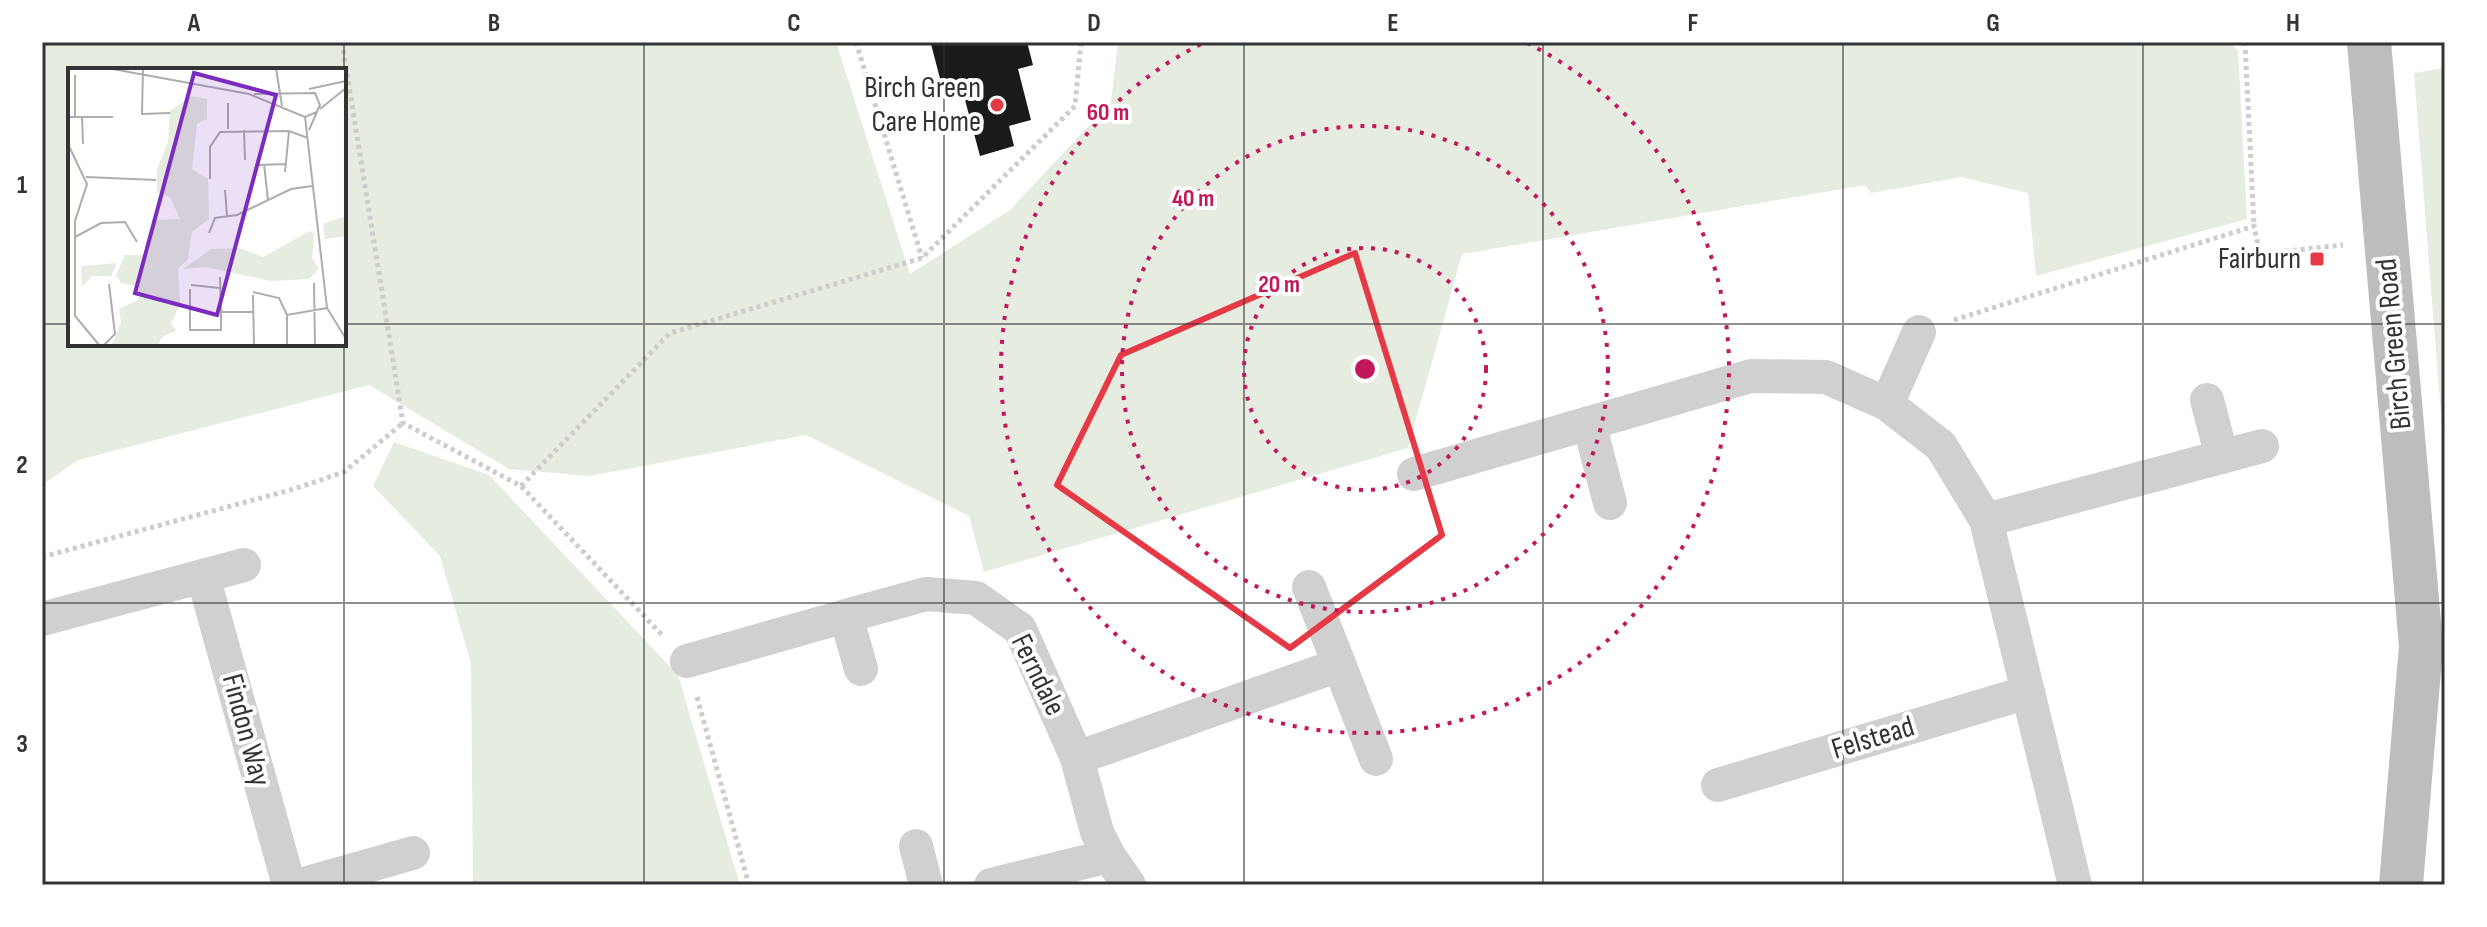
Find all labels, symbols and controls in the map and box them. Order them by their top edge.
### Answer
text: A [187,8,201,39]
text: B [488,8,500,39]
text: C [787,8,801,39]
text: D [1087,8,1101,39]
text: E [1387,8,1399,39]
text: F [1688,8,1699,39]
text: G [1986,8,2000,39]
text: H [2286,8,2300,39]
inset map [68,68,346,346]
place label: Birch Green Care Home [864,70,981,140]
marker: Birch Green Care Home [988,96,1006,114]
text: 60 m [1087,98,1129,127]
text: 1 [17,170,27,201]
text: 40 m [1172,184,1214,213]
place label: Fairburn [2218,241,2301,277]
marker: Fairburn [2308,250,2326,268]
street label: Birch Green Road [2369,257,2419,431]
text: 20 m [1258,270,1300,299]
centre of rings [1351,355,1379,383]
text: 2 [16,450,28,481]
street label: Ferndale [1003,628,1073,722]
street label: Findon Way [214,670,278,790]
street label: Felstead [1827,708,1919,768]
text: 3 [16,729,28,760]

